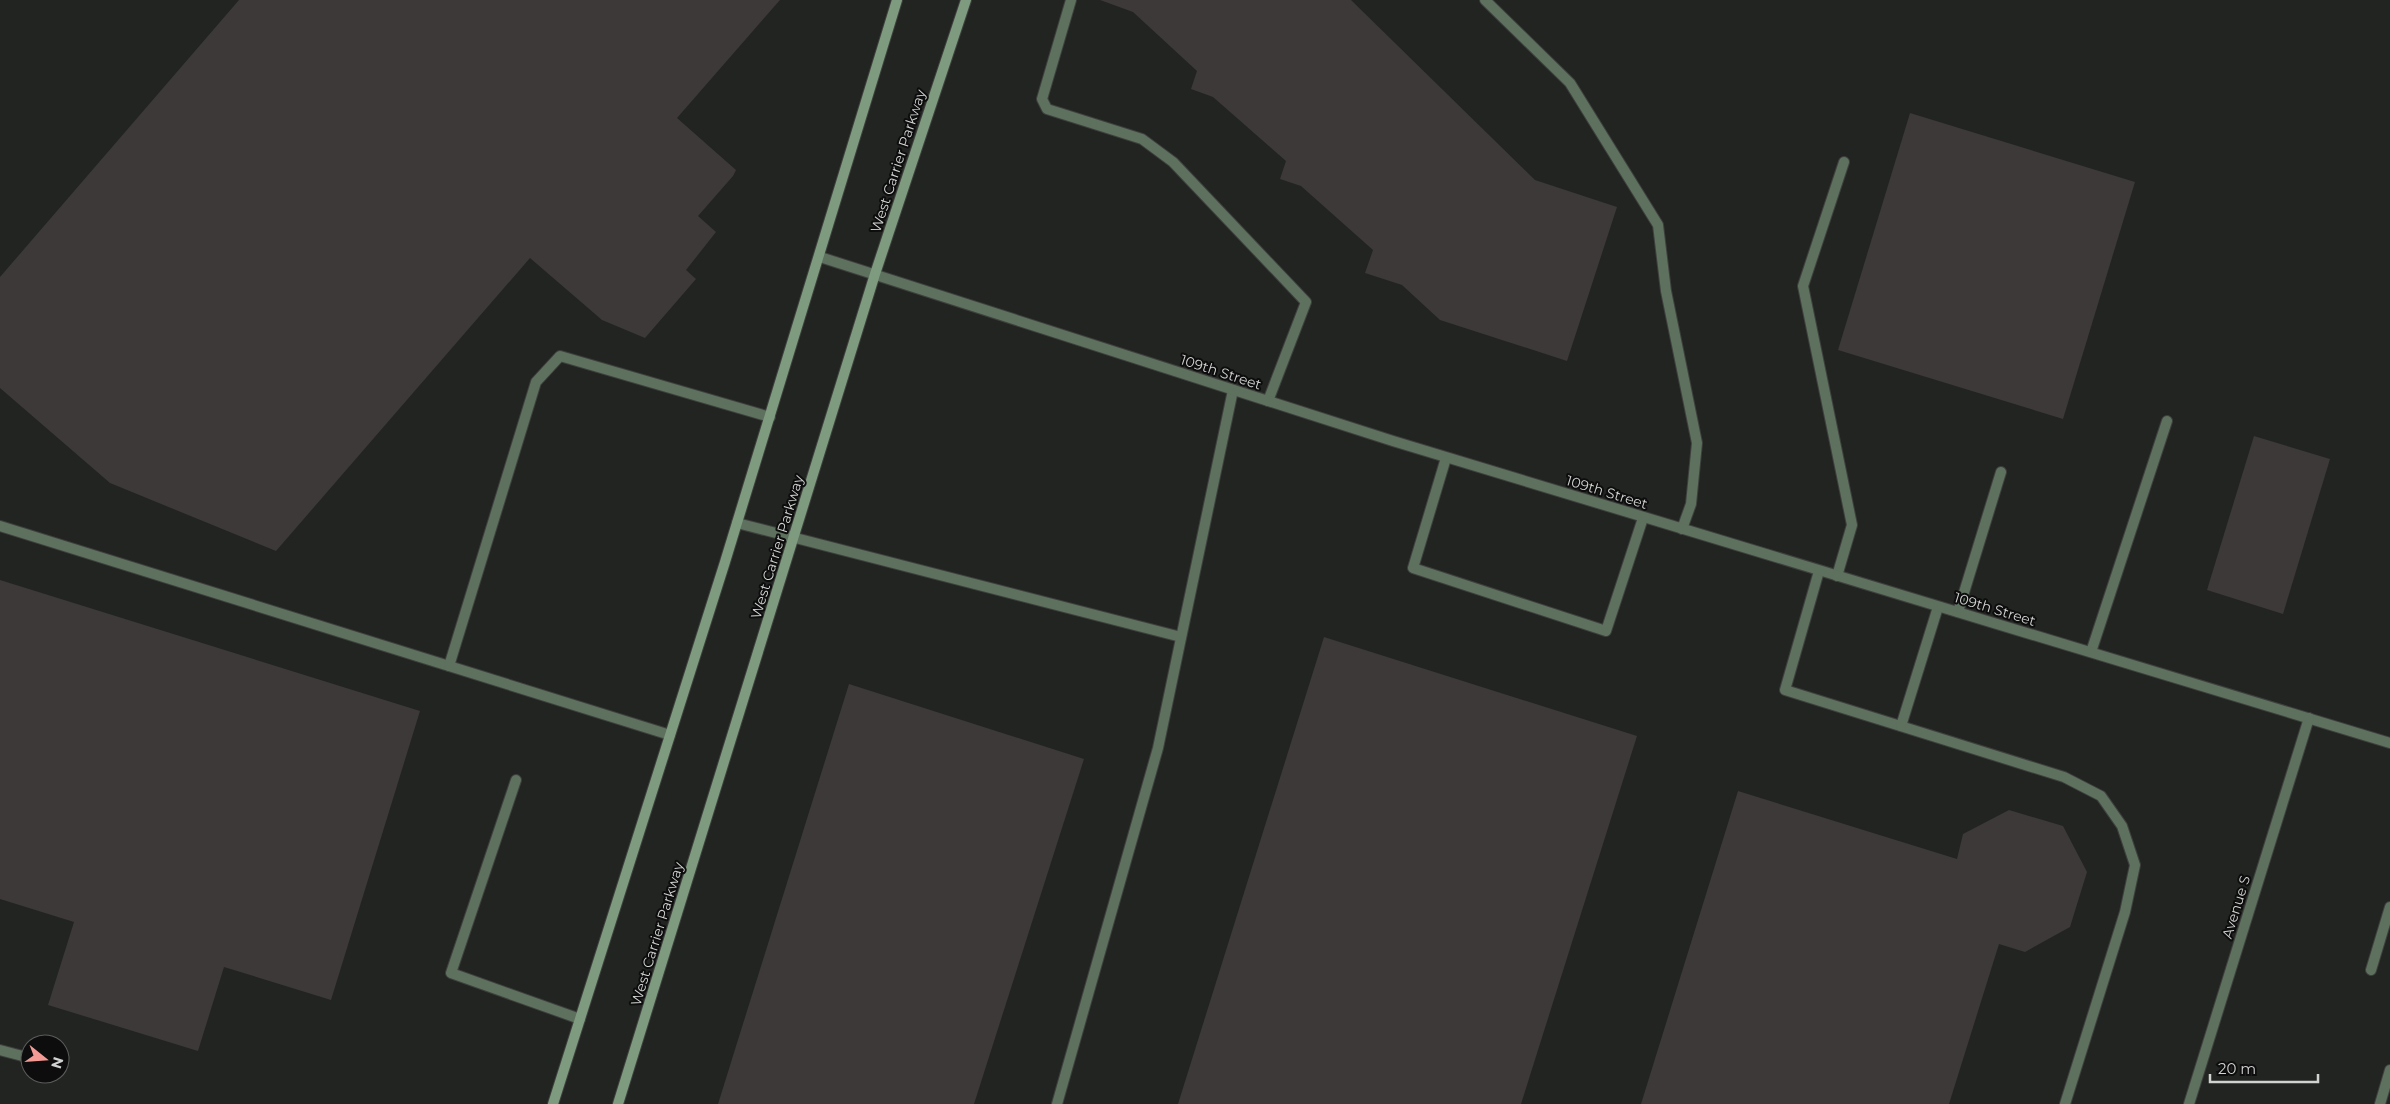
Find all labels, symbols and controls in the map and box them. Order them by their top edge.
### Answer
street label: West Carrier Parkway [866,87,930,235]
street label: 109th Street [1178,350,1264,394]
street label: 109th Street [1564,471,1650,513]
street label: West Carrier Parkway [747,473,808,621]
street label: 109th Street [1952,588,2038,630]
street label: West Carrier Parkway [627,860,688,1008]
street label: Avenue S [2218,873,2254,941]
north arrow [20,1034,70,1084]
scale bar [2210,1052,2318,1084]
text: N [47,1055,68,1071]
text: 20 m [2218,1059,2256,1078]

